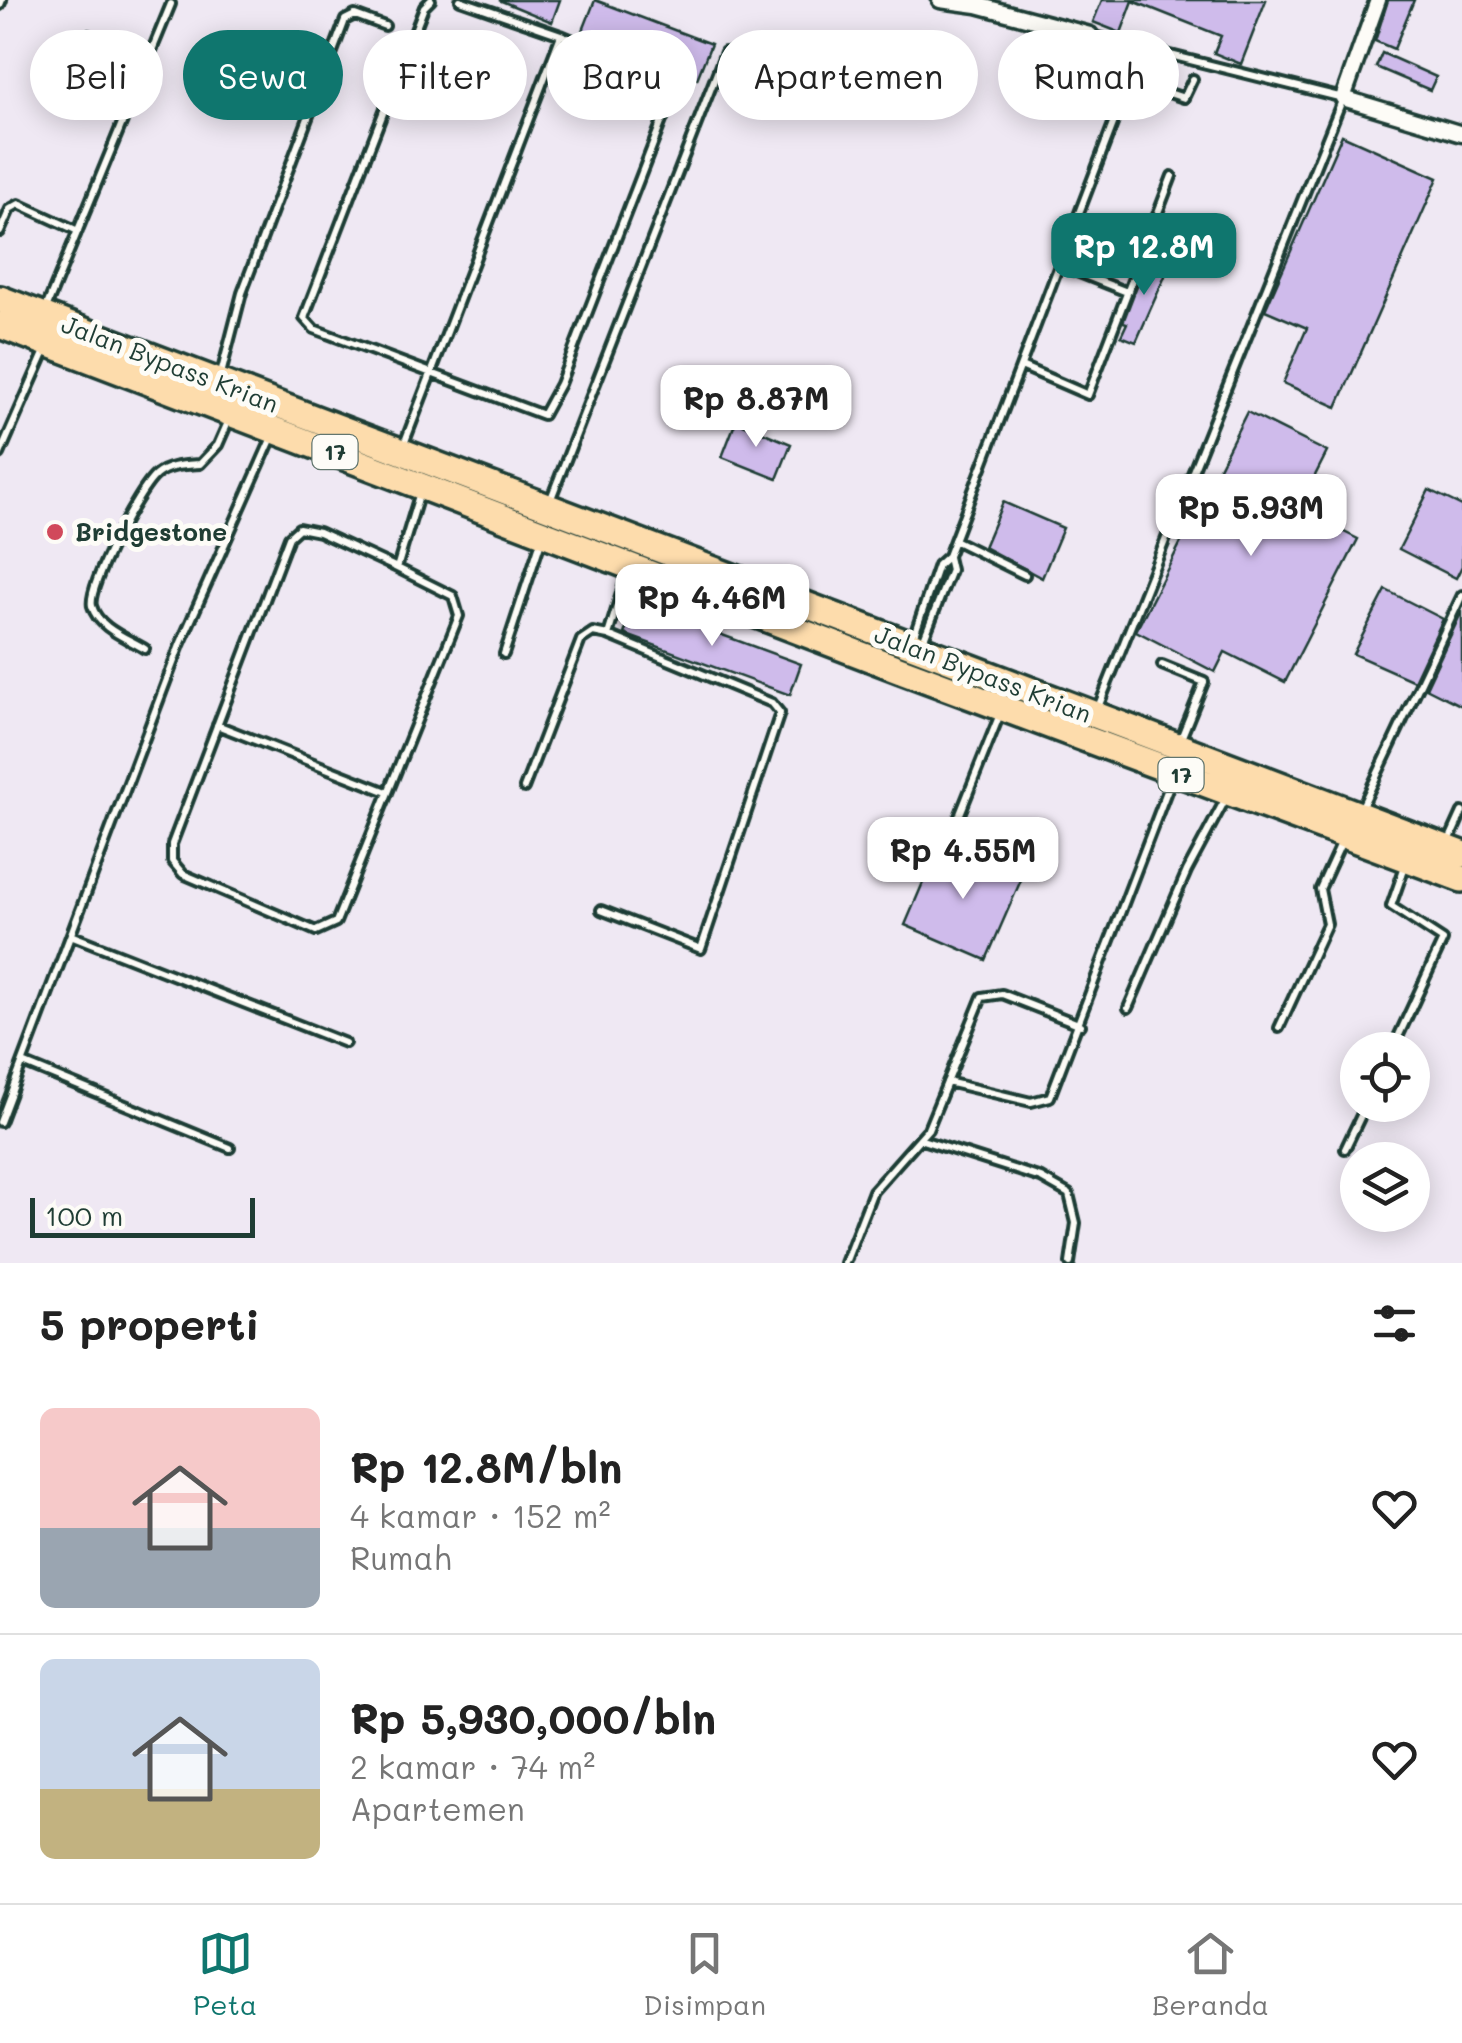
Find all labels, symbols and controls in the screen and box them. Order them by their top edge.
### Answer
chip: Beli [30,30,163,120]
chip: Sewa [183,30,343,120]
chip: Filter [363,30,527,120]
chip: Baru [547,30,697,120]
chip: Apartemen [717,30,978,120]
chip: Rumah [998,30,1179,120]
pin: Rp 12.8M [1041,213,1247,298]
text: Rp 12.8M [1073,224,1215,266]
street label: Jalan Bypass Krian [57,307,283,420]
pin: Rp 8.87M [653,365,859,450]
text: Rp 8.87M [682,376,830,418]
road number: 17 [312,435,358,469]
pin: Rp 5.93M [1148,474,1354,559]
text: Rp 5.93M [1178,485,1324,527]
place label: Bridgestone [75,515,227,547]
marker: Bridgestone [44,521,66,543]
pin: Rp 4.46M [609,564,815,649]
text: Rp 4.46M [637,575,787,617]
street label: Jalan Bypass Krian [870,617,1096,730]
road number: 17 [1158,758,1204,792]
pin: Rp 4.55M [860,817,1066,902]
text: Rp 4.55M [889,828,1037,870]
map controls [1340,1032,1430,1232]
button: locate [1340,1032,1430,1122]
button: layers [1340,1142,1430,1232]
scale bar [30,1193,255,1238]
text: 100 m [45,1197,123,1233]
text: 5 properti [40,1296,260,1351]
icon: filters [1367,1296,1422,1351]
text: Rp 12.8M/bln [350,1439,622,1494]
icon: home [120,1448,240,1568]
icon: heart [1367,1481,1422,1536]
text: 4 kamar · 152 m² [350,1494,611,1536]
text: Rumah [350,1536,452,1578]
text: Rp 5,930,000/bln [350,1690,716,1745]
icon: home [120,1699,240,1819]
icon: heart [1367,1732,1422,1787]
text: 2 kamar · 74 m² [350,1745,595,1787]
text: Apartemen [350,1787,525,1829]
tab: Peta [193,1926,257,2022]
tab: Disimpan [643,1926,766,2022]
tab: Beranda [1152,1926,1269,2022]

